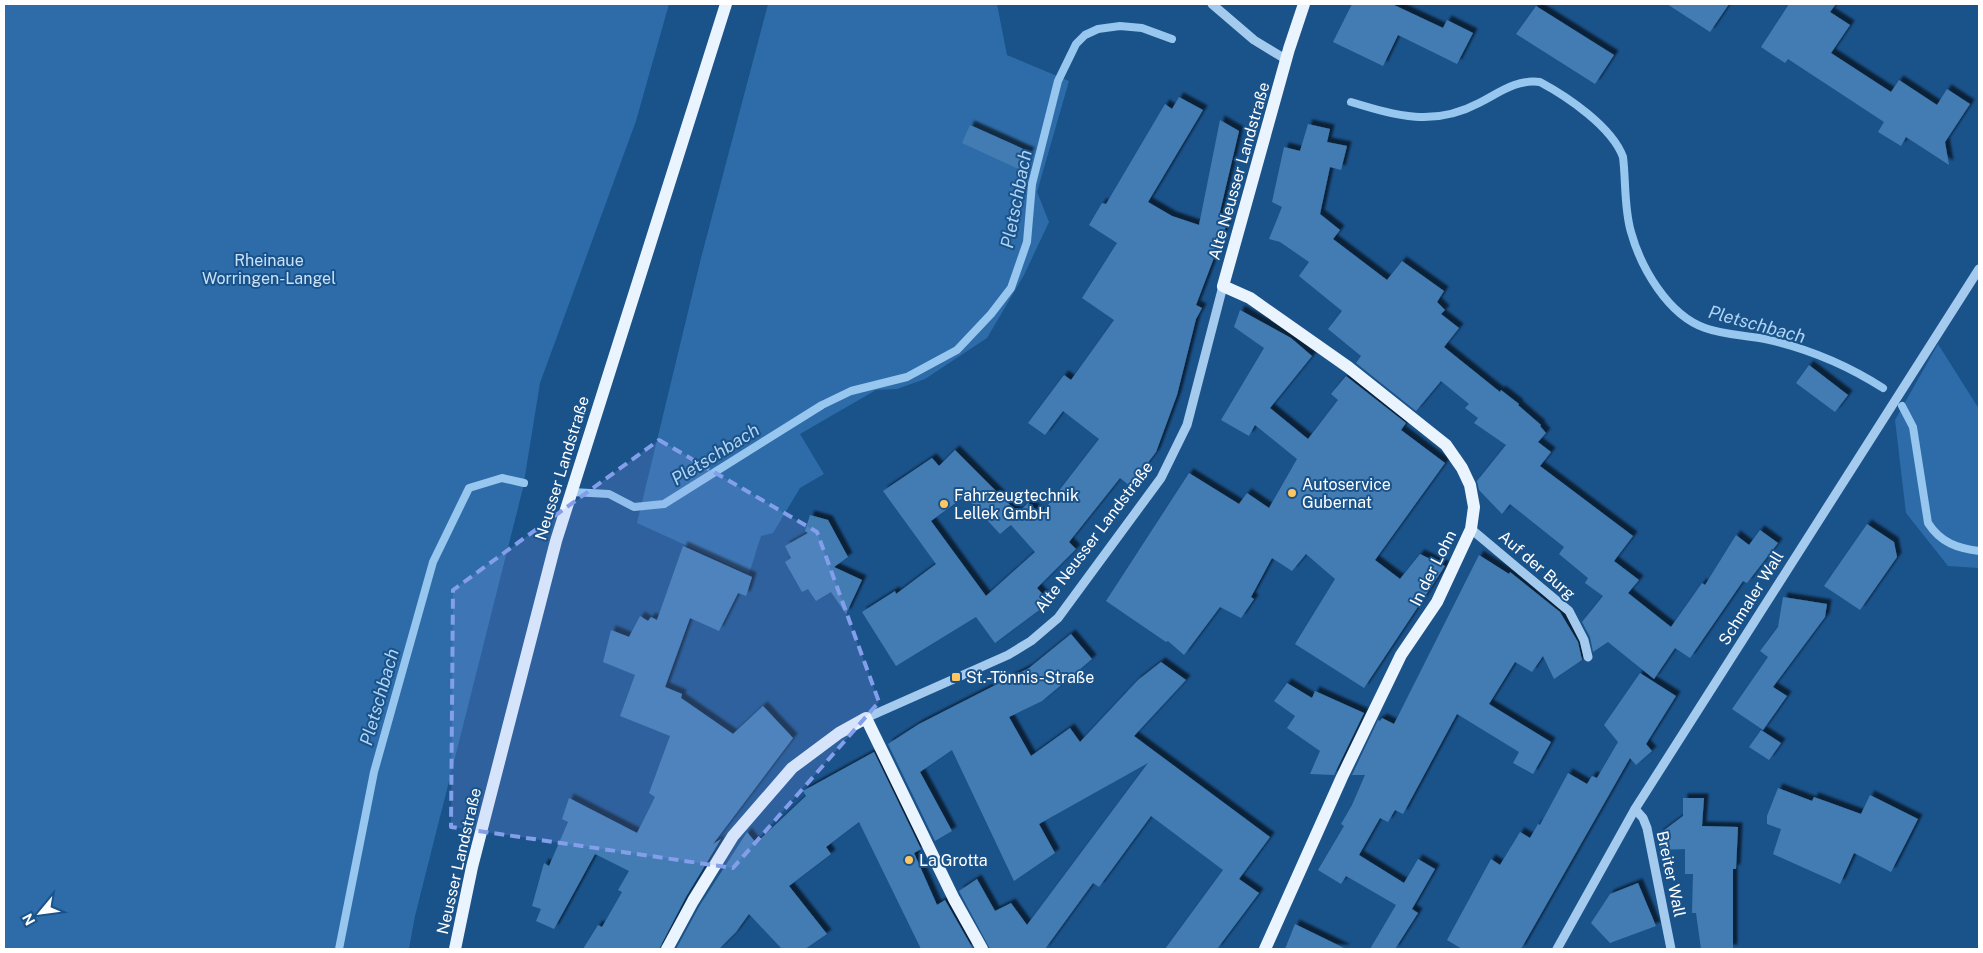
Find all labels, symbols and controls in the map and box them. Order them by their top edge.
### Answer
street label: Alte Neusser Landstraße [1204,80,1274,262]
water label: Pletschbach [996,148,1036,250]
park label: Rheinaue Worringen-Langel [202,251,336,288]
water label: Pletschbach [1706,301,1808,347]
street label: Neusser Landstraße [531,394,593,542]
water label: Pletschbach [667,419,763,489]
street label: Alte Neusser Landstraße [1031,458,1157,616]
place label: Autoservice Gubernat [1302,475,1391,512]
place label: Fahrzeugtechnik Lellek GmbH [954,486,1079,523]
marker: Autoservice Gubernat [1286,487,1298,499]
marker: Fahrzeugtechnik Lellek GmbH [938,498,950,510]
street label: In der Lohn [1406,527,1460,609]
street label: Auf der Burg [1495,527,1579,603]
street label: Schmaler Wall [1715,547,1788,649]
water label: Pletschbach [355,646,403,748]
place label: St.-Tönnis-Straße [966,668,1094,687]
marker: St.-Tönnis-Straße [950,671,962,683]
street label: Neusser Landstraße [433,786,485,936]
street label: Breiter Wall [1653,829,1689,919]
place label: La Grotta [919,851,988,870]
marker: La Grotta [903,854,915,866]
north arrow [15,888,65,938]
text: N [19,911,38,928]

